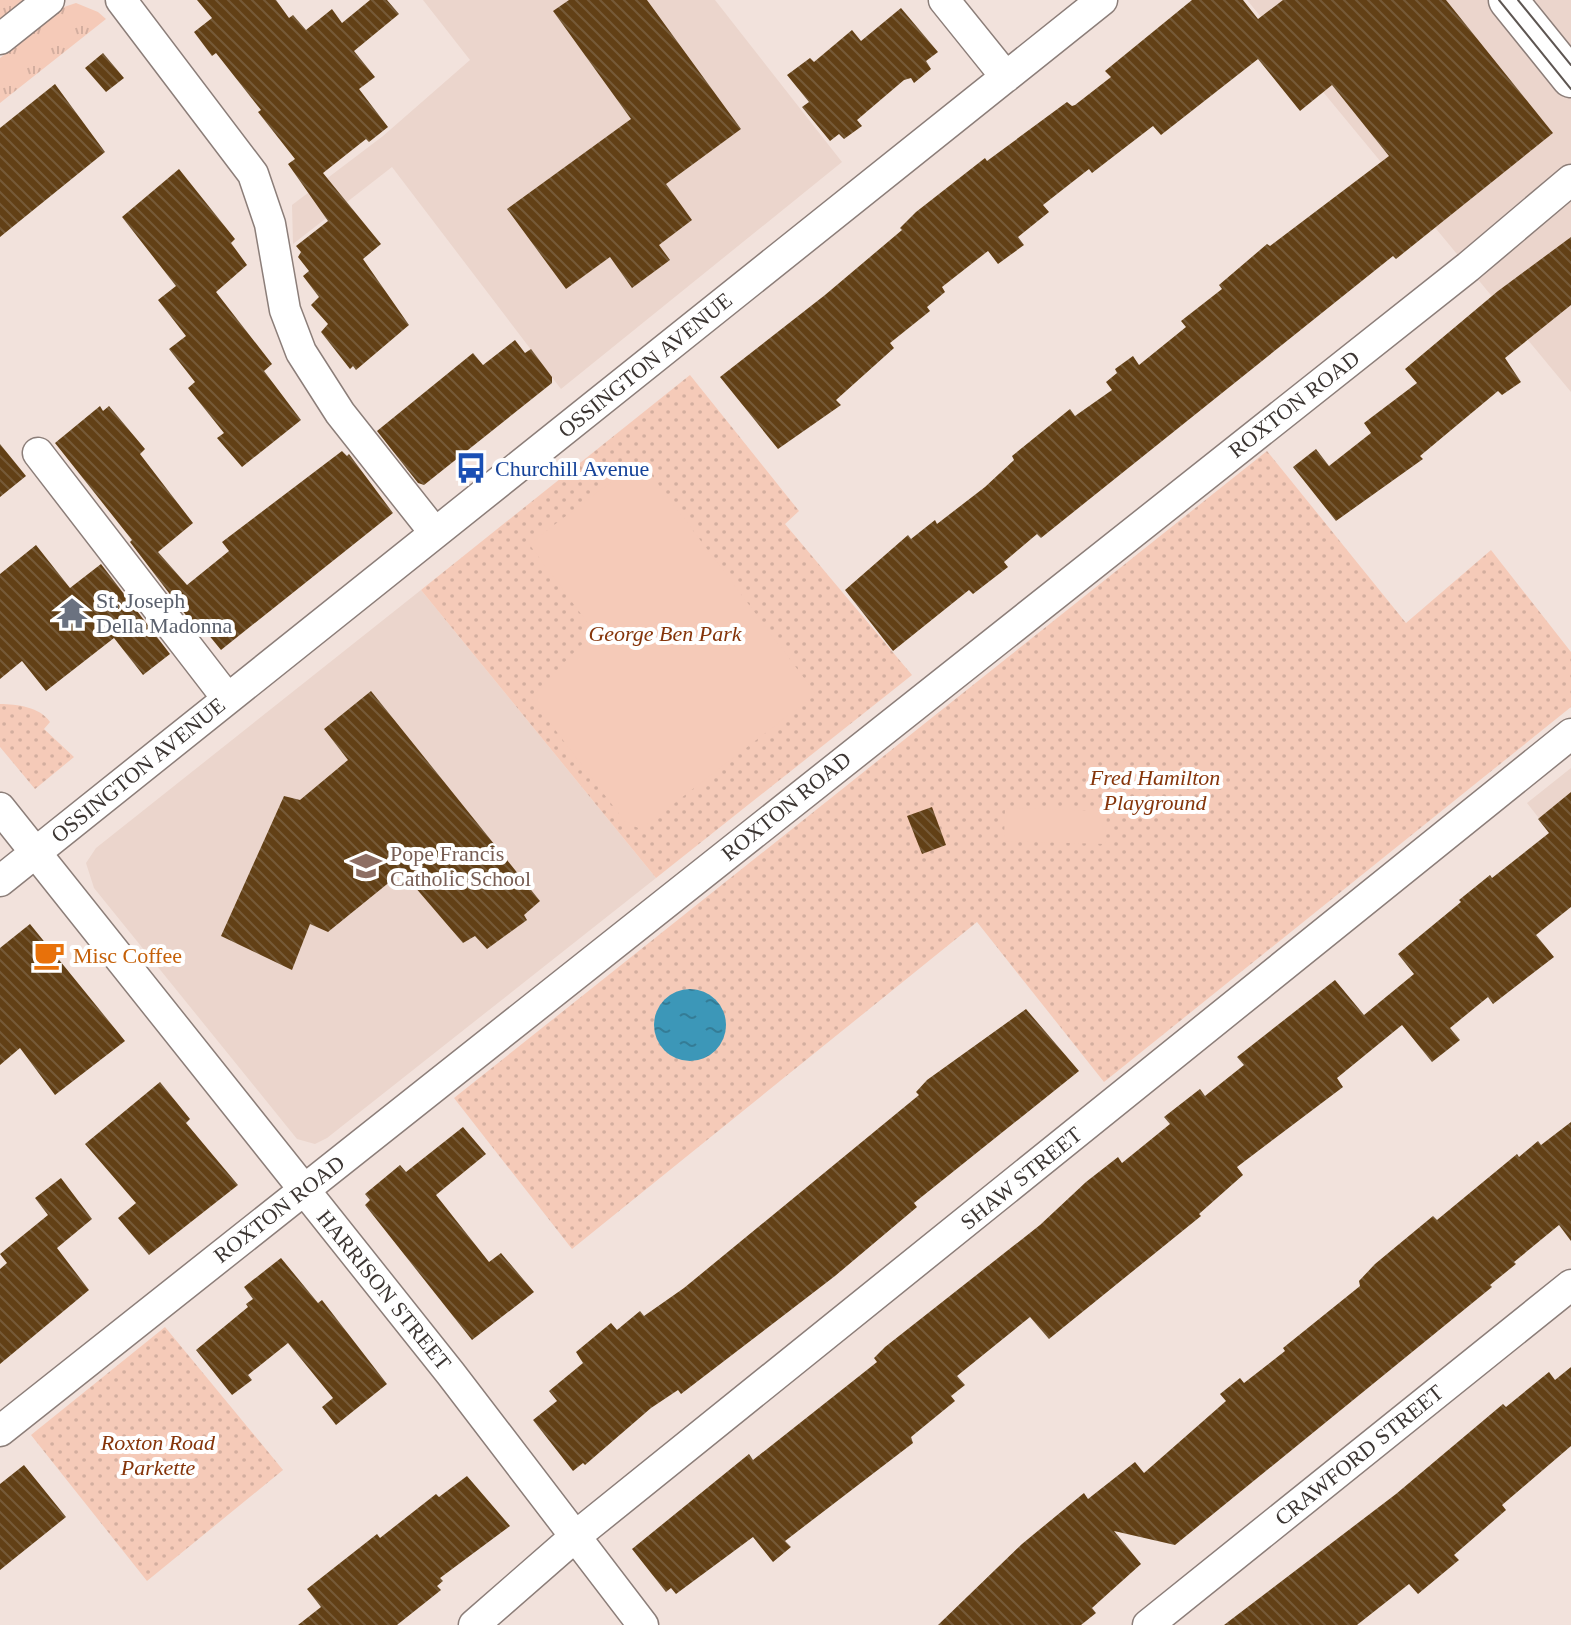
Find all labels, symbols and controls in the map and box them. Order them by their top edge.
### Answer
street label: OSSINGTON AVENUE [553,287,737,443]
street label: ROXTON ROAD [1224,345,1364,463]
bus stop icon: Churchill Avenue [454,451,488,485]
place label: Churchill Avenue [495,456,649,481]
place label: St. Joseph Della Madonna [96,588,232,638]
temple icon: St. Joseph Della Madonna [55,596,89,630]
park label: George Ben Park [588,621,743,646]
street label: OSSINGTON AVENUE [46,692,230,848]
street label: ROXTON ROAD [716,746,856,866]
park label: Fred Hamilton Playground [1089,765,1220,815]
place label: Pope Francis Catholic School [390,841,531,891]
school or university icon: Pope Francis Catholic School [349,849,383,883]
cafe icon: Misc Coffee [32,938,66,972]
place label: Misc Coffee [73,943,182,968]
street label: SHAW STREET [955,1121,1087,1235]
street label: ROXTON ROAD [209,1150,349,1268]
street label: HARRISON STREET [312,1205,457,1375]
street label: CRAWFORD STREET [1270,1379,1449,1531]
park label: Roxton Road Parkette [100,1430,216,1480]

